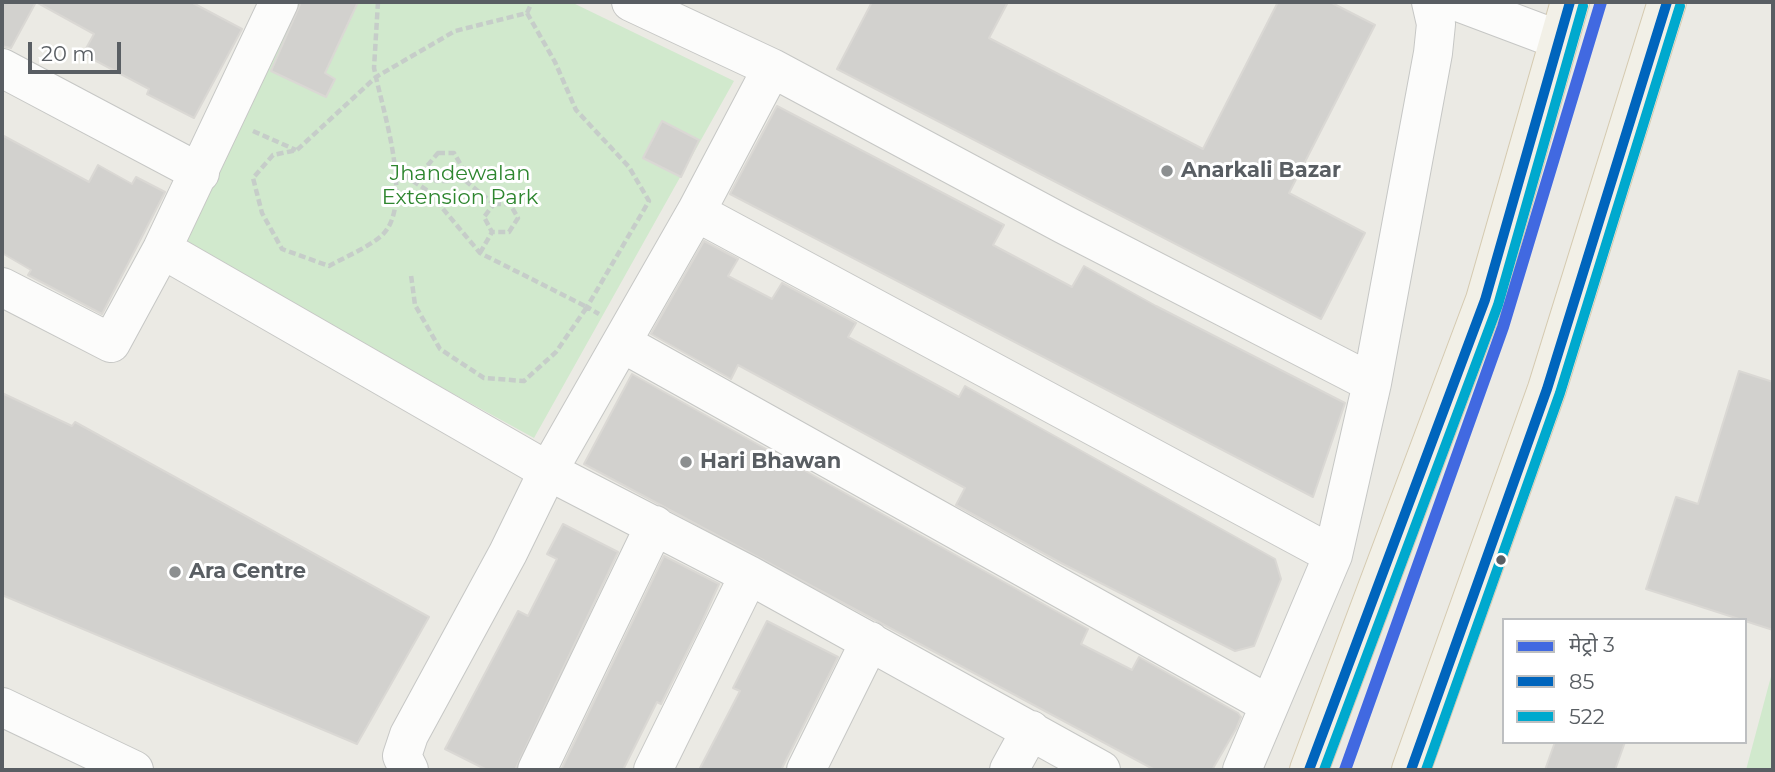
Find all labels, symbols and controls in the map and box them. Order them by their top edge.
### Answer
scale bar [32,28,124,72]
text: 20 m [41,41,95,66]
place label: Anarkali Bazar [1181,158,1341,184]
park label: Jhandewalan Extension Park [382,161,538,211]
marker: Anarkali Bazar [1159,163,1175,179]
place label: Hari Bhawan [700,449,841,475]
marker: Hari Bhawan [678,454,694,470]
unlabelled marker [1494,553,1508,567]
place label: Ara Centre [189,559,306,585]
marker: Ara Centre [167,564,183,580]
legend [1502,618,1747,744]
text: मेट्रो 3 [1569,632,1615,657]
text: 85 [1569,669,1594,694]
text: 522 [1569,704,1605,729]

